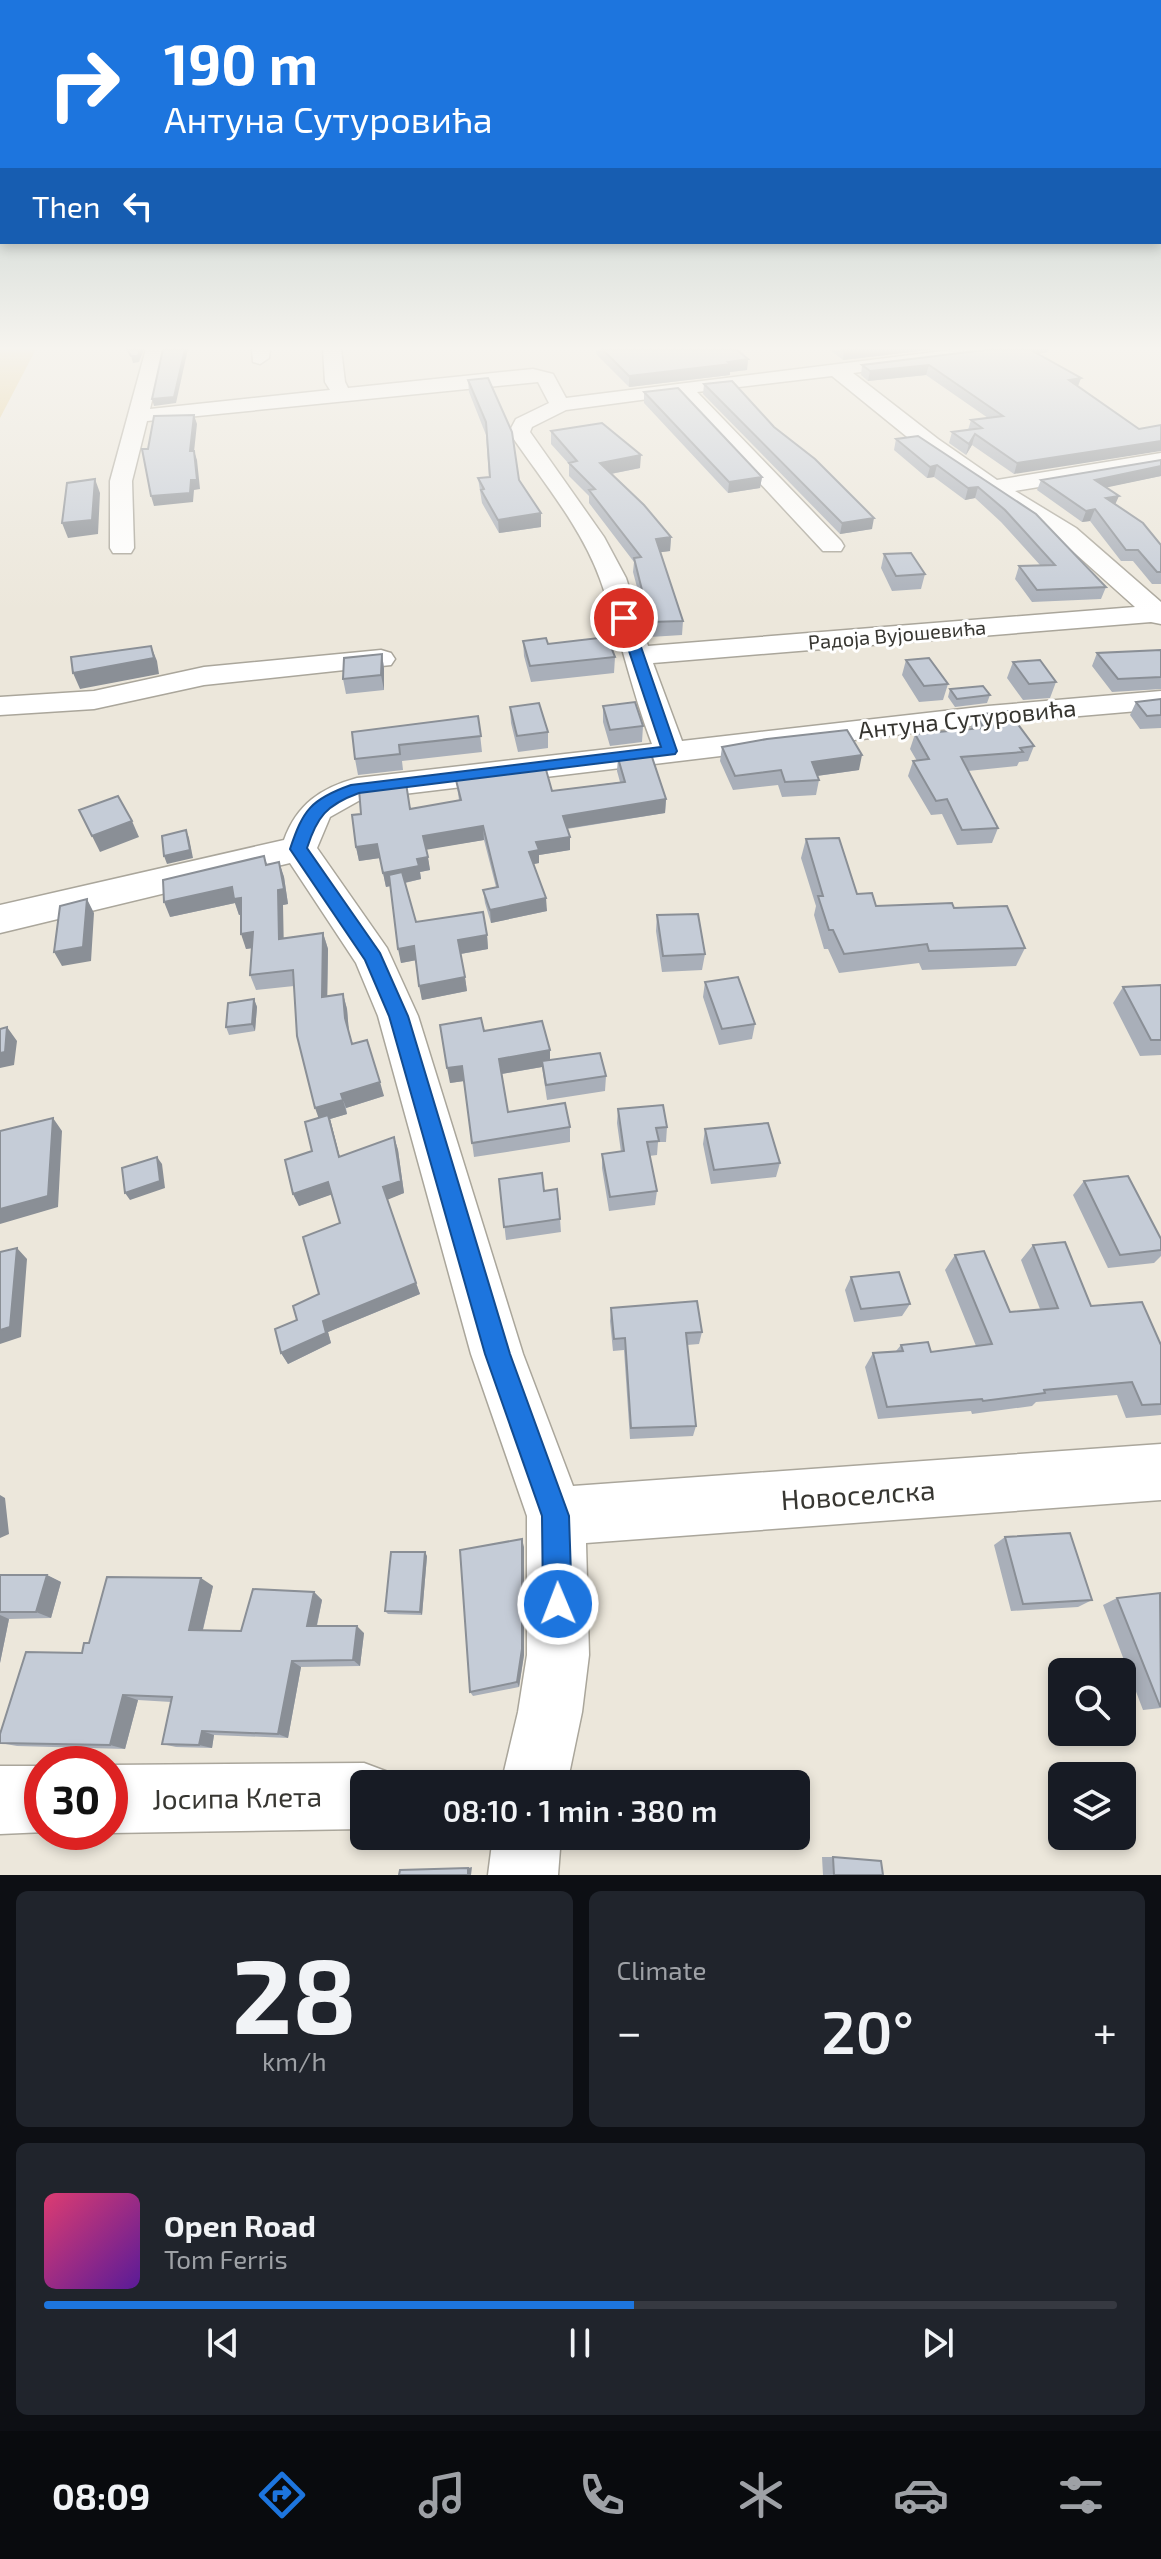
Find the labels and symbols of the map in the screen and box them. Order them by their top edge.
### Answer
pin [590,584,658,652]
street label: Радоја Вујошевића [807,614,987,655]
street label: Антуна Сутуровића [857,692,1078,745]
street label: Новоселска [780,1472,936,1516]
position arrow [516,1562,600,1646]
speed limit sign: 30 [24,1746,128,1850]
street label: Јосипа Клета [152,1779,322,1815]

